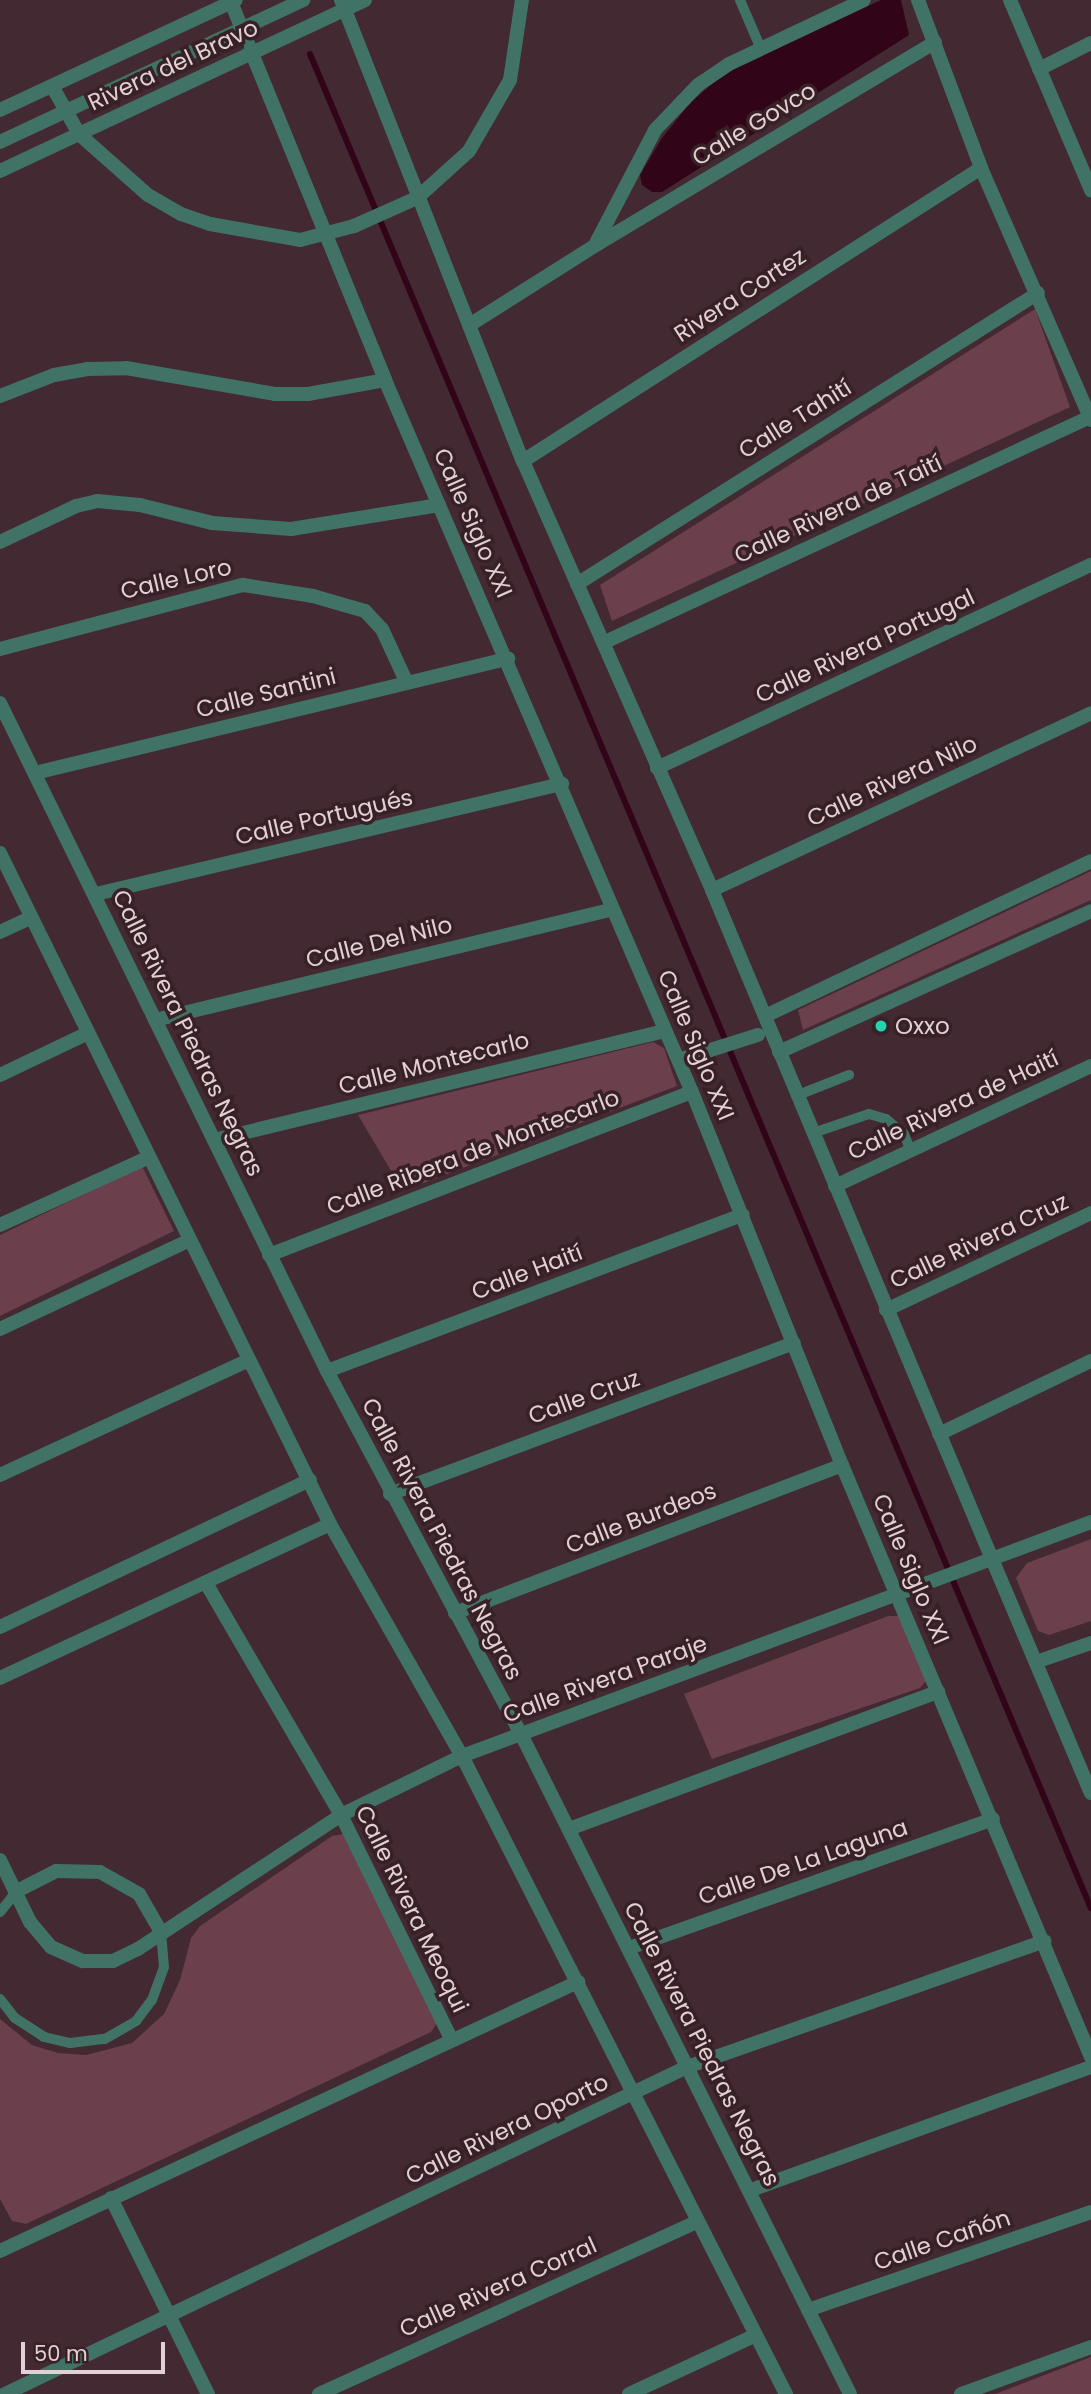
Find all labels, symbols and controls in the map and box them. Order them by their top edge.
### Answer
street label: Rivera del Bravo [84,14,262,116]
street label: Calle Govco [687,76,821,172]
street label: Rivera Cortez [669,242,811,348]
street label: Calle Tahití [734,374,856,464]
street label: Calle Siglo XXI [428,444,518,602]
street label: Calle Rivera de Taití [730,449,946,569]
street label: Calle Loro [118,553,234,605]
street label: Calle Rivera Portugal [751,583,979,709]
street label: Calle Santini [193,662,339,724]
street label: Calle Rivera Nilo [803,730,981,832]
street label: Calle Portugués [233,783,415,851]
street label: Calle Rivera Piedras Negras [106,885,270,1181]
street label: Calle Del Nilo [303,911,455,973]
street label: Calle Siglo XXI [652,966,740,1124]
place label: Oxxo [895,1012,950,1040]
marker: Oxxo [873,1018,889,1034]
street label: Calle Montecarlo [336,1026,532,1100]
street label: Calle Rivera de Haití [843,1044,1063,1166]
street label: Calle Ribera de Montecarlo [323,1083,623,1221]
street label: Calle Rivera Cruz [885,1188,1073,1294]
street label: Calle Haití [468,1238,586,1306]
street label: Calle Cruz [525,1364,643,1430]
street label: Calle Rivera Piedras Negras [356,1393,528,1685]
street label: Calle Burdeos [562,1477,720,1559]
street label: Calle Siglo XXI [867,1490,955,1648]
street label: Calle Rivera Paraje [499,1629,711,1729]
street label: Calle Rivera Meoqui [350,1801,474,2017]
street label: Calle De La Laguna [695,1813,911,1911]
street label: Calle Rivera Piedras Negras [618,1897,786,2191]
street label: Calle Rivera Oporto [401,2068,613,2190]
street label: Calle Cañón [870,2204,1014,2276]
street label: Calle Rivera Corral [395,2231,601,2343]
scale bar [24,2328,168,2372]
text: 50 m [34,2339,88,2368]

